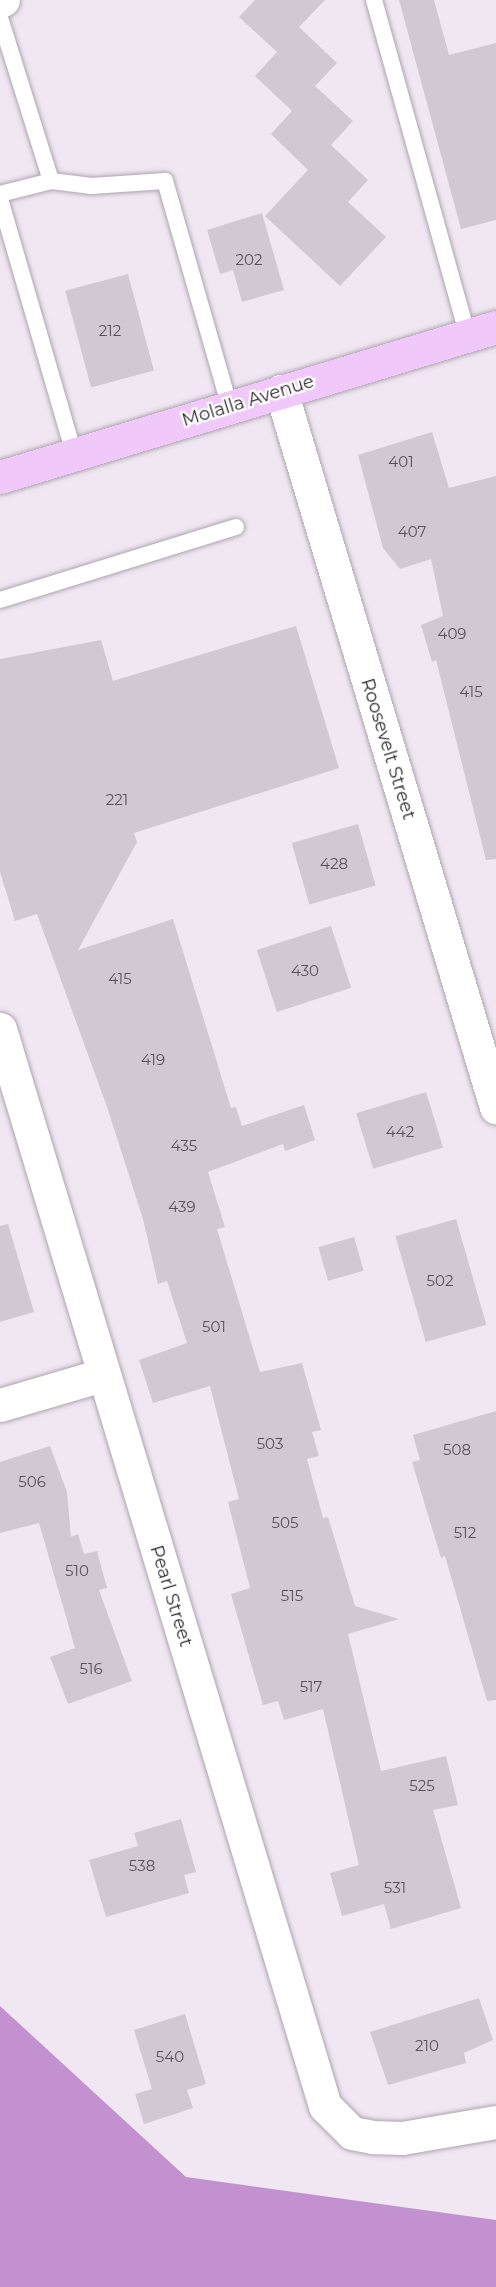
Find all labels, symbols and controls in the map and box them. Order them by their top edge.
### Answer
house number: 202 [236,251,262,269]
house number: 212 [99,322,121,340]
street label: Molalla Avenue [179,371,317,431]
house number: 401 [388,453,414,471]
house number: 407 [398,523,426,541]
house number: 409 [438,625,466,643]
street label: Roosevelt Street [356,676,420,822]
house number: 415 [459,683,483,701]
house number: 221 [106,791,128,809]
house number: 428 [320,855,348,873]
house number: 430 [291,962,319,980]
house number: 415 [108,970,132,988]
house number: 419 [141,1051,165,1069]
house number: 442 [386,1123,414,1141]
house number: 435 [171,1137,197,1155]
house number: 439 [168,1198,196,1216]
house number: 502 [427,1272,453,1290]
house number: 501 [202,1318,226,1336]
house number: 503 [257,1435,283,1453]
house number: 508 [443,1441,471,1459]
house number: 506 [18,1473,46,1491]
house number: 505 [272,1514,298,1532]
house number: 512 [454,1524,476,1542]
street label: Pearl Street [145,1543,197,1649]
house number: 510 [65,1562,89,1580]
house number: 515 [281,1587,303,1605]
house number: 516 [79,1660,103,1678]
house number: 517 [300,1678,322,1696]
house number: 525 [409,1777,435,1795]
house number: 538 [129,1857,155,1875]
house number: 531 [384,1879,406,1897]
house number: 210 [415,2037,439,2055]
house number: 540 [156,2048,184,2066]

